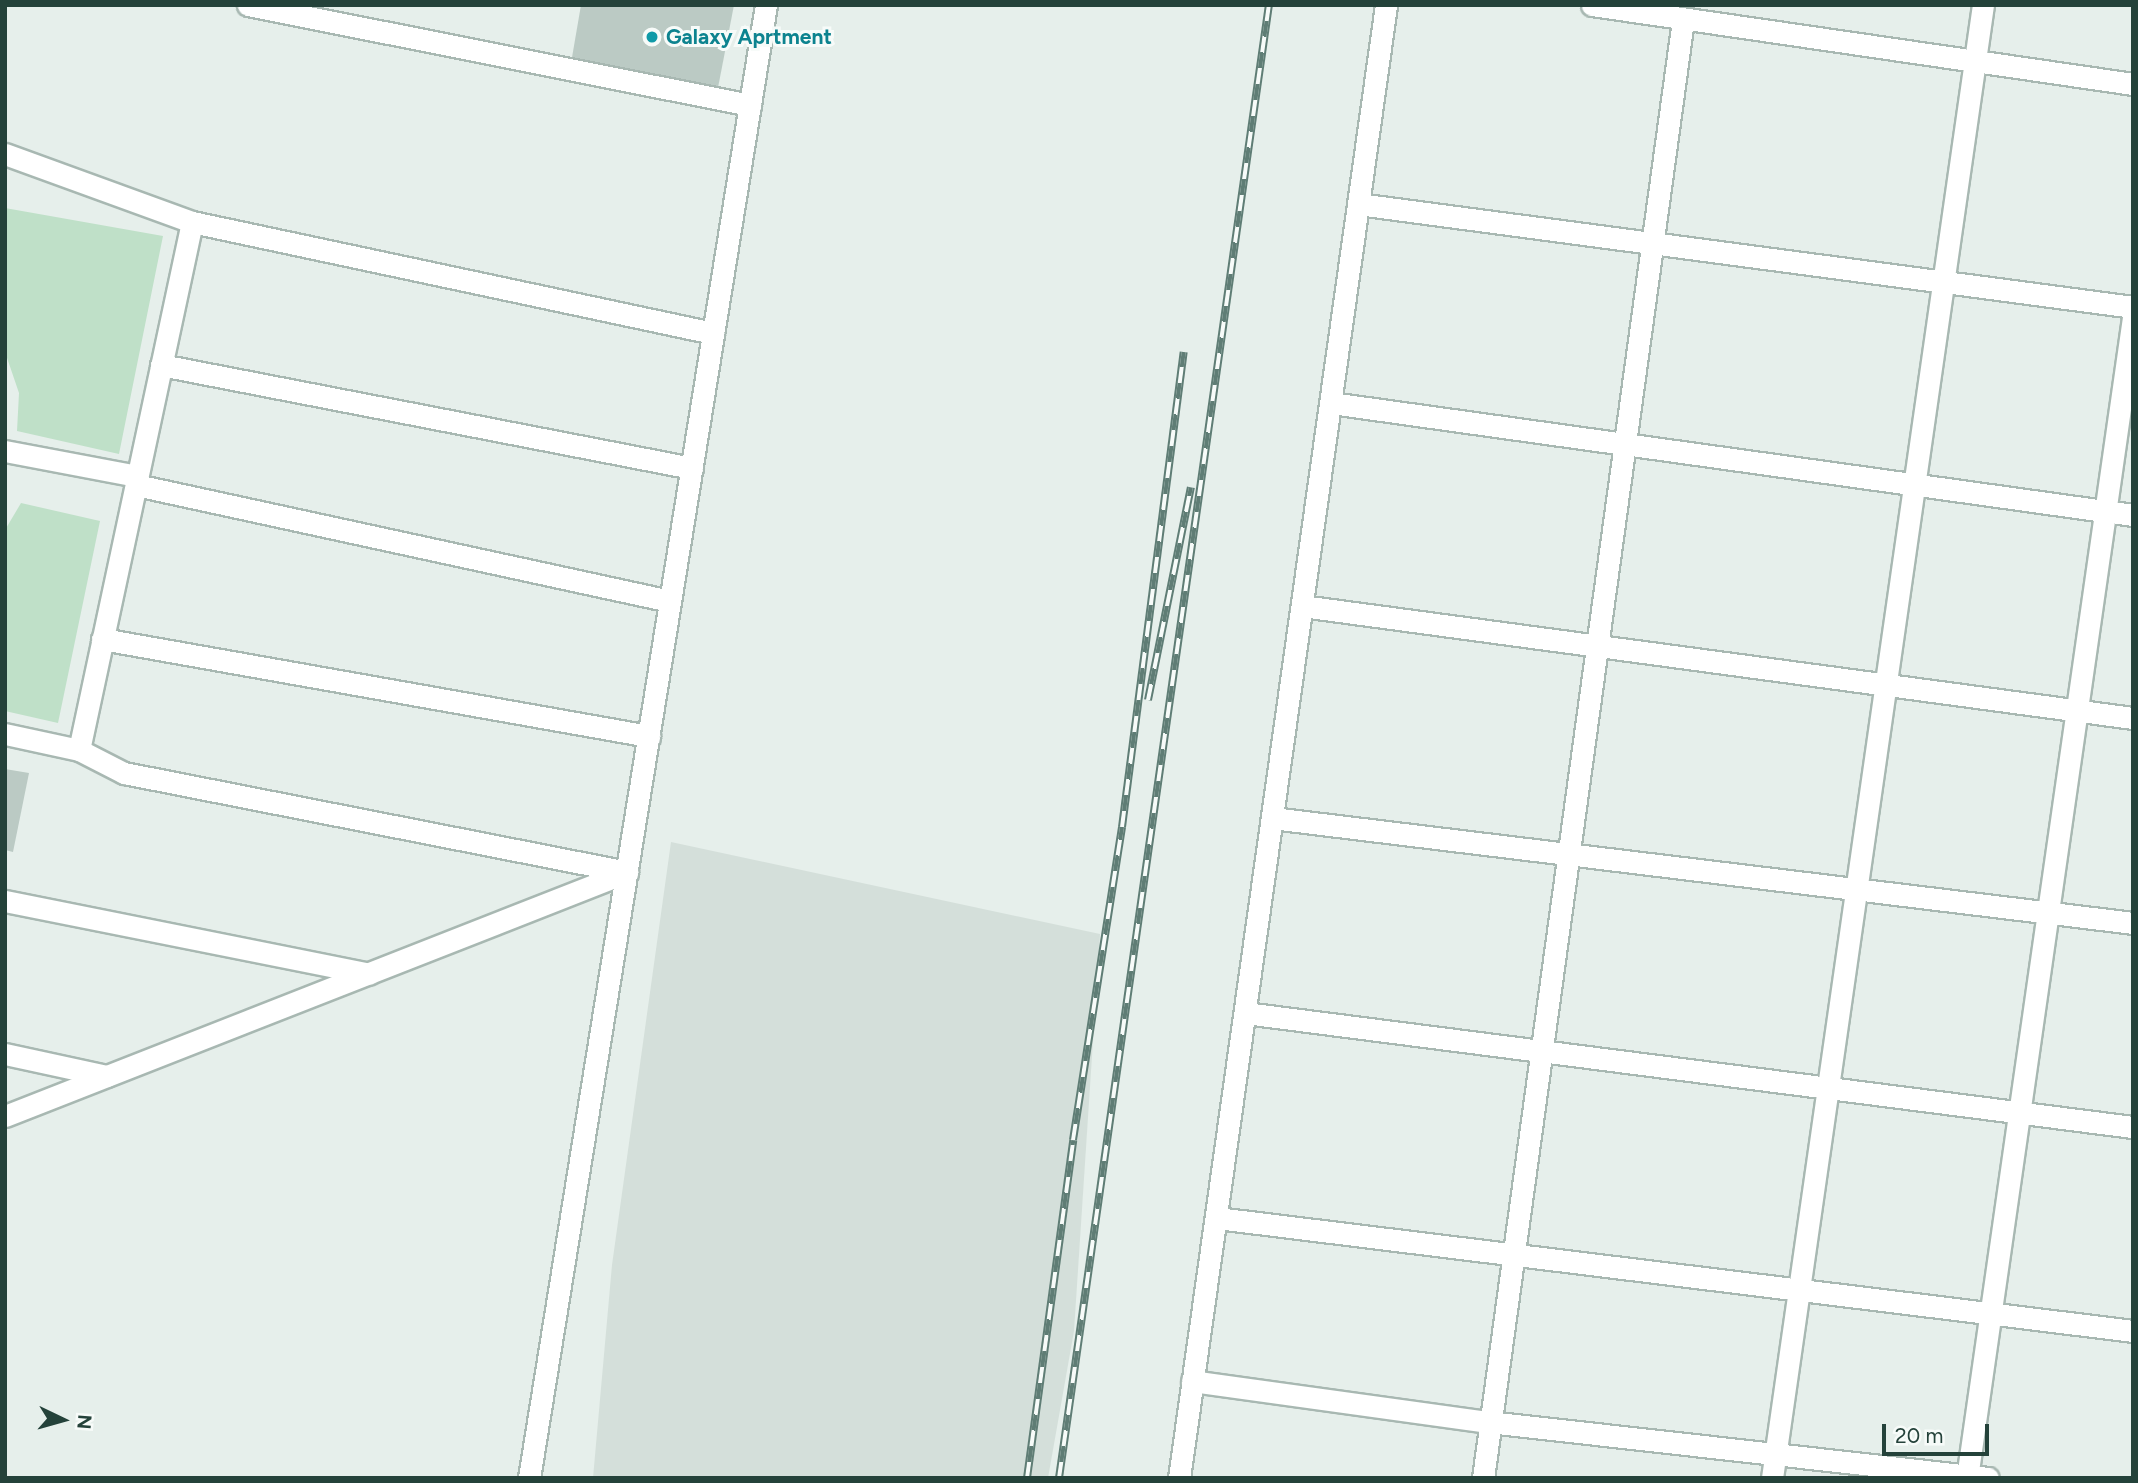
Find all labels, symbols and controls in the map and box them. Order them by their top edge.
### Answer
place label: Galaxy Aprtment [666,24,832,50]
marker: Galaxy Aprtment [644,29,660,45]
north arrow [28,1385,98,1455]
scale bar [1886,1410,1993,1454]
text: N [72,1414,97,1430]
text: 20 m [1895,1423,1943,1448]

